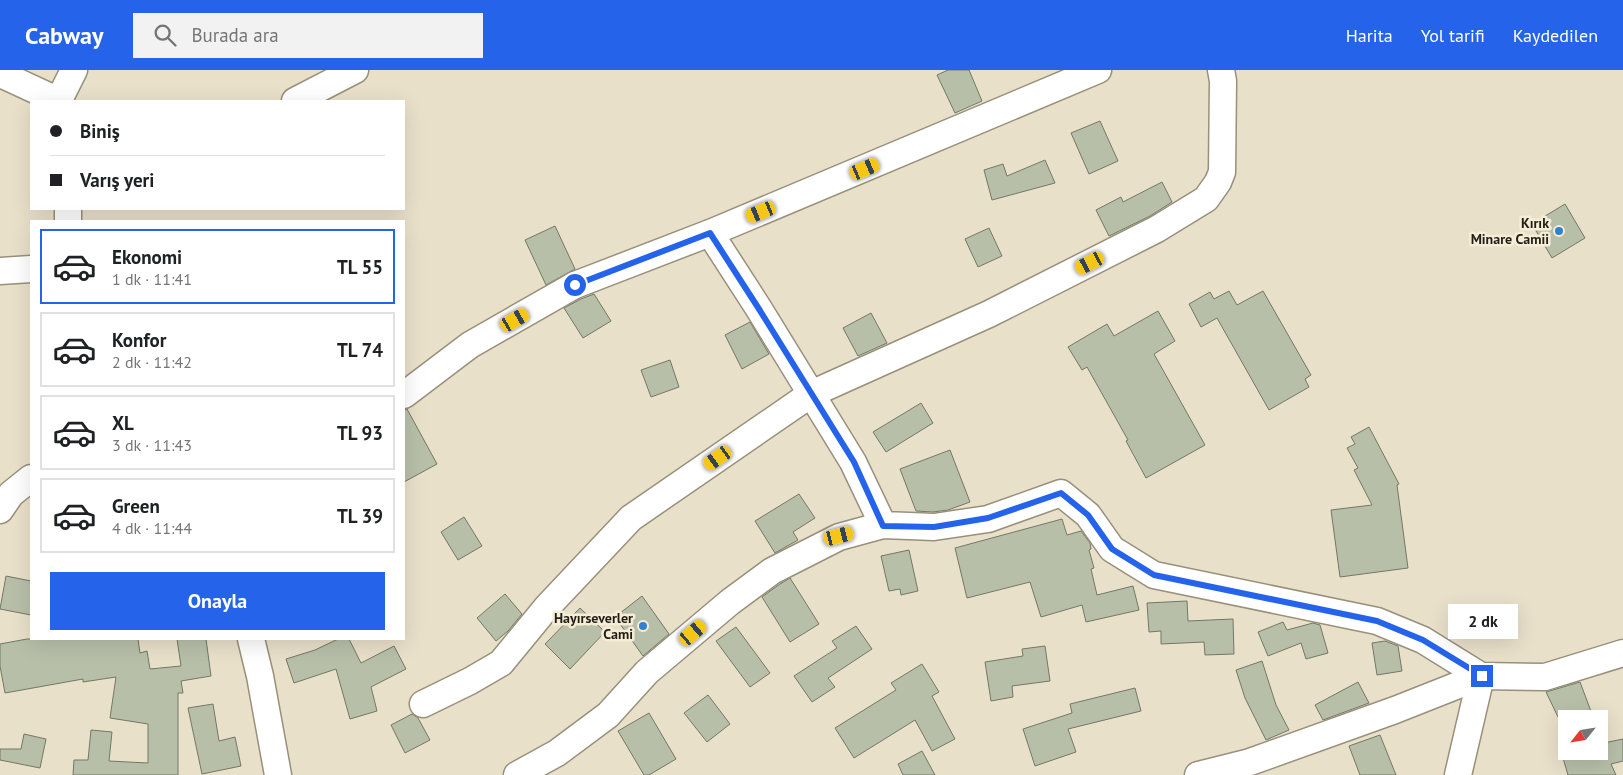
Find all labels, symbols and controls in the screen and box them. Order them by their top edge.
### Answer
search box [133,13,483,58]
text: Cabway [25,20,103,51]
icon: search [151,21,179,49]
text: Burada ara [191,23,279,47]
text: Harita [1346,24,1393,47]
text: Yol tarifi [1421,24,1485,47]
text: Kaydedilen [1513,24,1598,47]
text: Biniş [80,119,120,143]
car [848,156,881,182]
text: Varış yeri [80,168,154,192]
car [744,199,777,225]
place label: Kırık Minare Camii [1471,214,1549,248]
marker: Kırık Minare Camii [1553,225,1565,237]
icon: car [52,244,97,289]
text: Ekonomi [112,245,182,269]
car [1073,250,1106,276]
text: TL 55 [337,255,383,279]
text: 1 dk · 11:41 [112,269,192,289]
route start [564,274,586,296]
car [498,306,531,334]
icon: car [52,327,97,372]
text: Konfor [112,328,166,352]
text: TL 74 [337,338,383,362]
text: 2 dk · 11:42 [112,352,192,372]
icon: car [52,410,97,455]
text: XL [112,411,134,435]
text: TL 93 [337,421,383,445]
text: 3 dk · 11:43 [112,435,192,455]
car [701,443,734,473]
icon: car [52,493,97,538]
text: Green [112,494,160,518]
text: TL 39 [337,504,383,528]
text: 4 dk · 11:44 [112,518,192,538]
car [822,525,855,547]
button: Onayla [50,572,385,630]
callout: 2 dk [1447,604,1517,638]
place label: Hayırseverler Cami [554,609,633,643]
text: 2 dk [1468,611,1498,631]
car [676,618,709,648]
marker: Hayırseverler Cami [637,620,649,632]
route end [1471,665,1493,687]
north arrow [1558,710,1608,760]
map controls [1558,710,1608,760]

